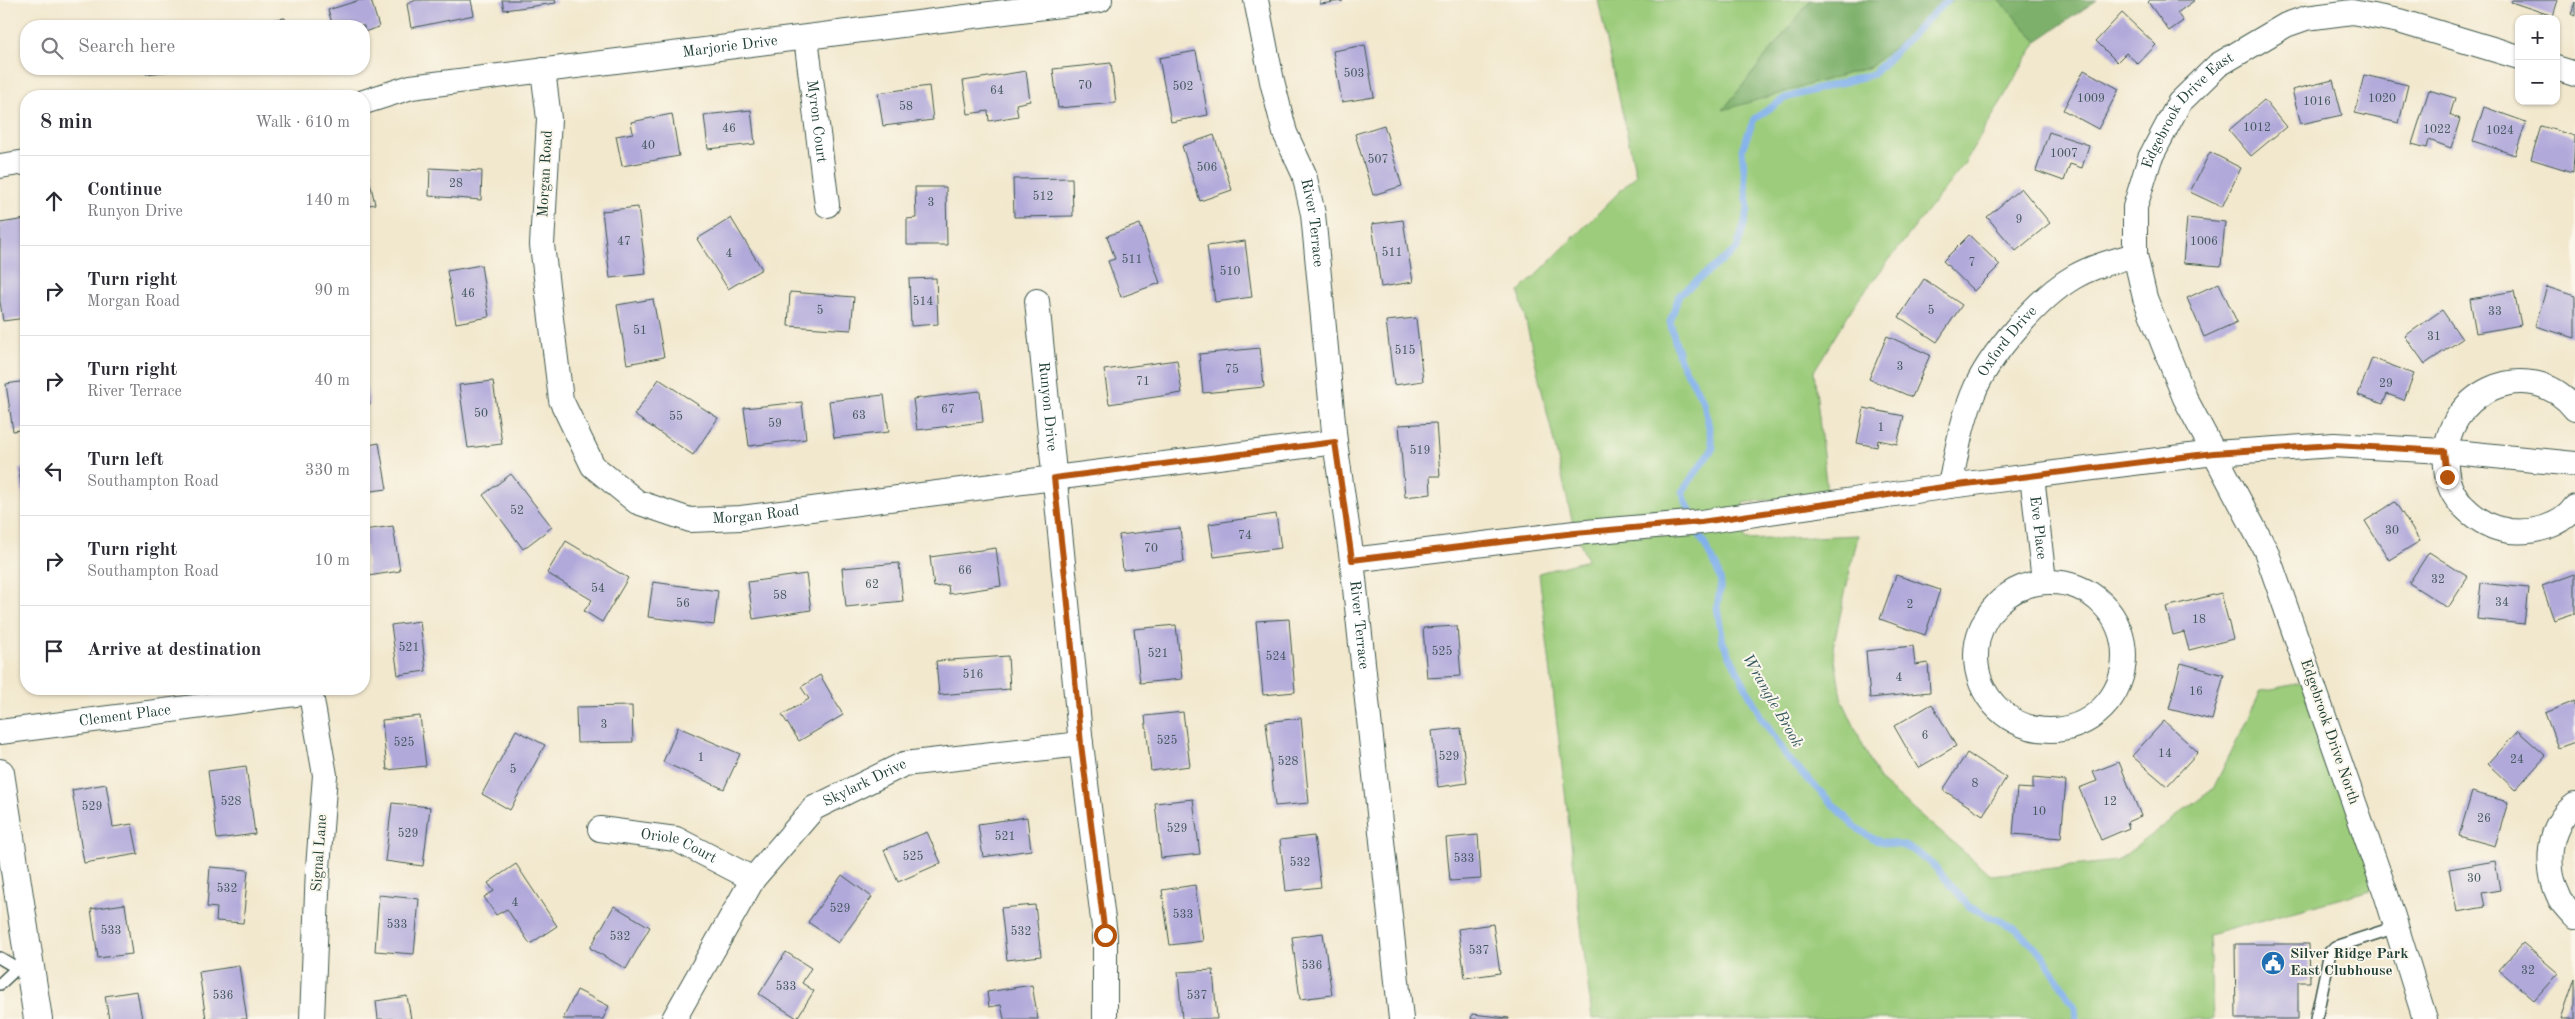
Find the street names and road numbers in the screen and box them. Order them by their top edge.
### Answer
street label: Marjorie Drive [682,33,779,60]
street label: Edgebrook Drive East [2140,50,2236,170]
street label: Myron Court [804,79,829,164]
street label: Morgan Road [536,130,556,218]
street label: River Terrace [1298,177,1326,268]
street label: Oxford Drive [1975,304,2040,380]
street label: Runyon Drive [1036,361,1059,452]
street label: Eve Place [2027,495,2049,560]
street label: Morgan Road [712,503,800,527]
street label: River Terrace [1347,580,1371,670]
street label: Edgebrook Drive North [2297,657,2361,807]
street label: Clement Place [78,703,172,729]
street label: Skylark Drive [821,756,909,810]
street label: Signal Lane [310,814,330,892]
street label: Oriole Court [640,827,719,866]

